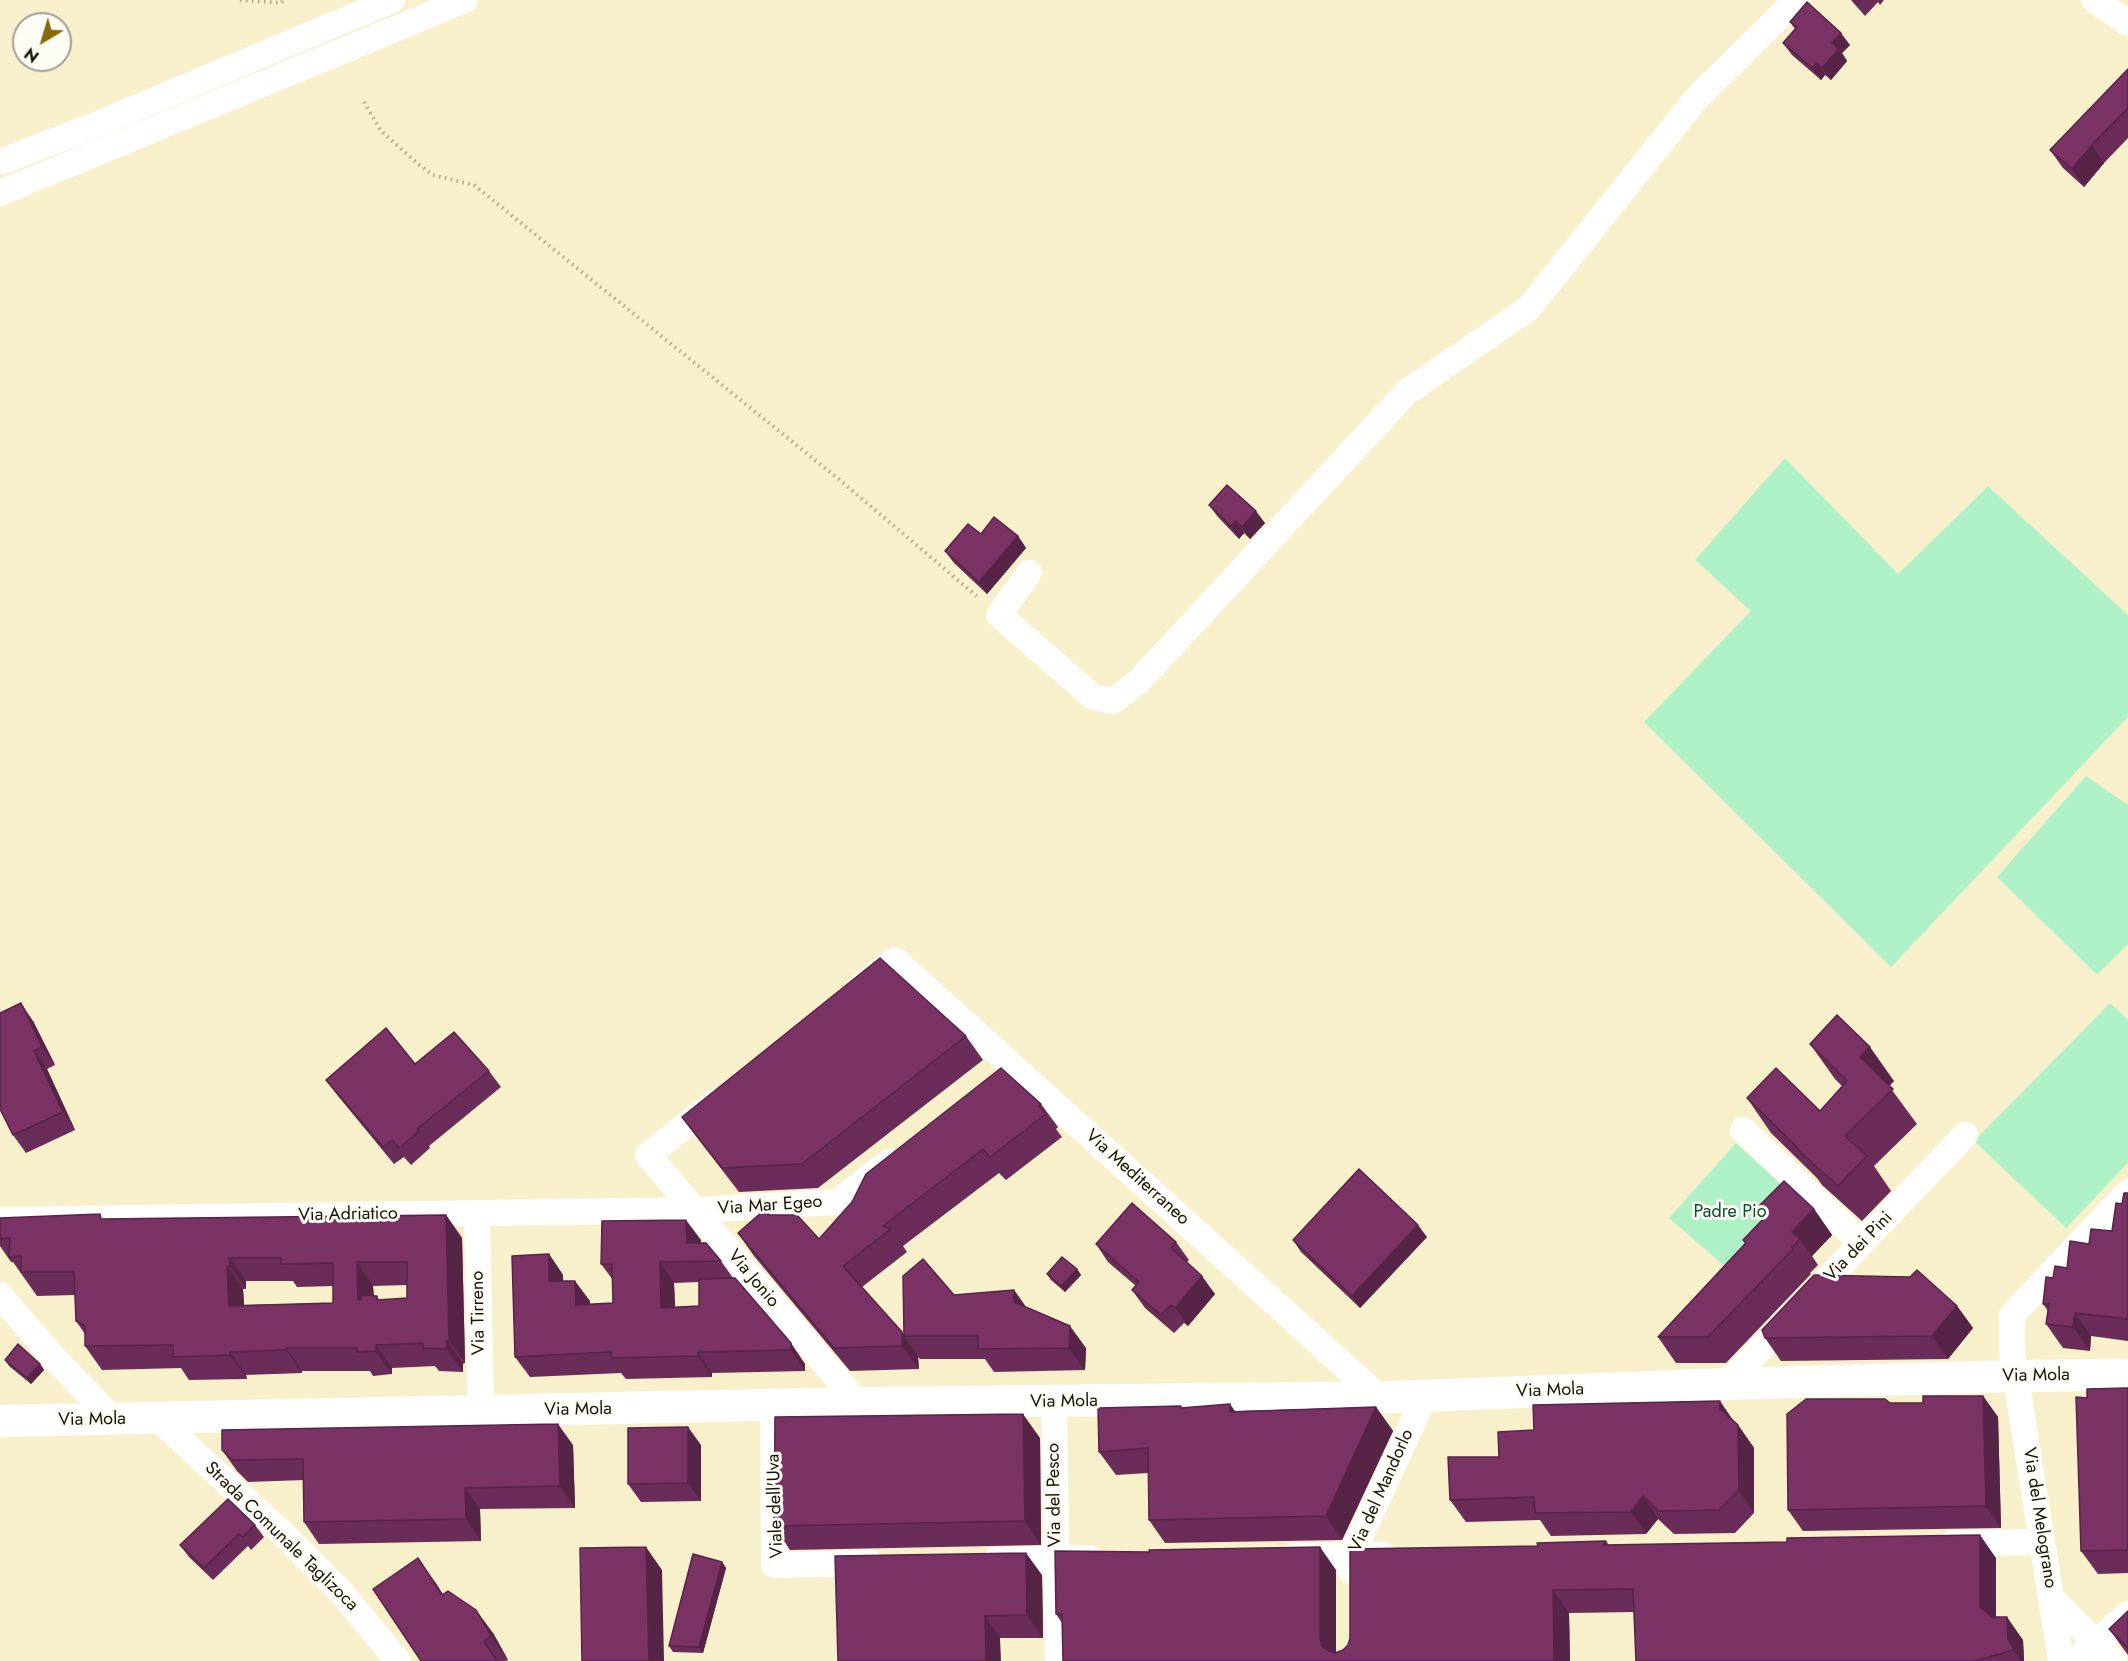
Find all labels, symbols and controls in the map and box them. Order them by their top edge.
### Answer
north arrow [12,12,72,72]
text: N [20,42,44,68]
street label: Via Mediterraneo [1081,1126,1193,1230]
street label: Via Mar Egeo [717,1192,823,1220]
park label: Padre Pio [1693,1202,1767,1224]
street label: Via Adriatico [298,1203,398,1227]
street label: Via dei Pini [1820,1208,1898,1286]
street label: Via Jonio [723,1246,783,1312]
street label: Via Tirreno [467,1271,491,1355]
street label: Via Mola [2002,1365,2070,1387]
street label: Via Mola [1516,1379,1584,1403]
street label: Via Mola [1030,1391,1098,1413]
street label: Via Mola [544,1399,612,1421]
street label: Via Mola [58,1409,126,1431]
street label: Via del Mandorlo [1345,1426,1419,1556]
street label: Via del Pesco [1043,1443,1067,1547]
street label: Via del Melograno [2017,1446,2061,1590]
street label: Viale dell'Uva [763,1453,789,1559]
street label: Strada Comunale Taglizoca [200,1458,362,1616]

